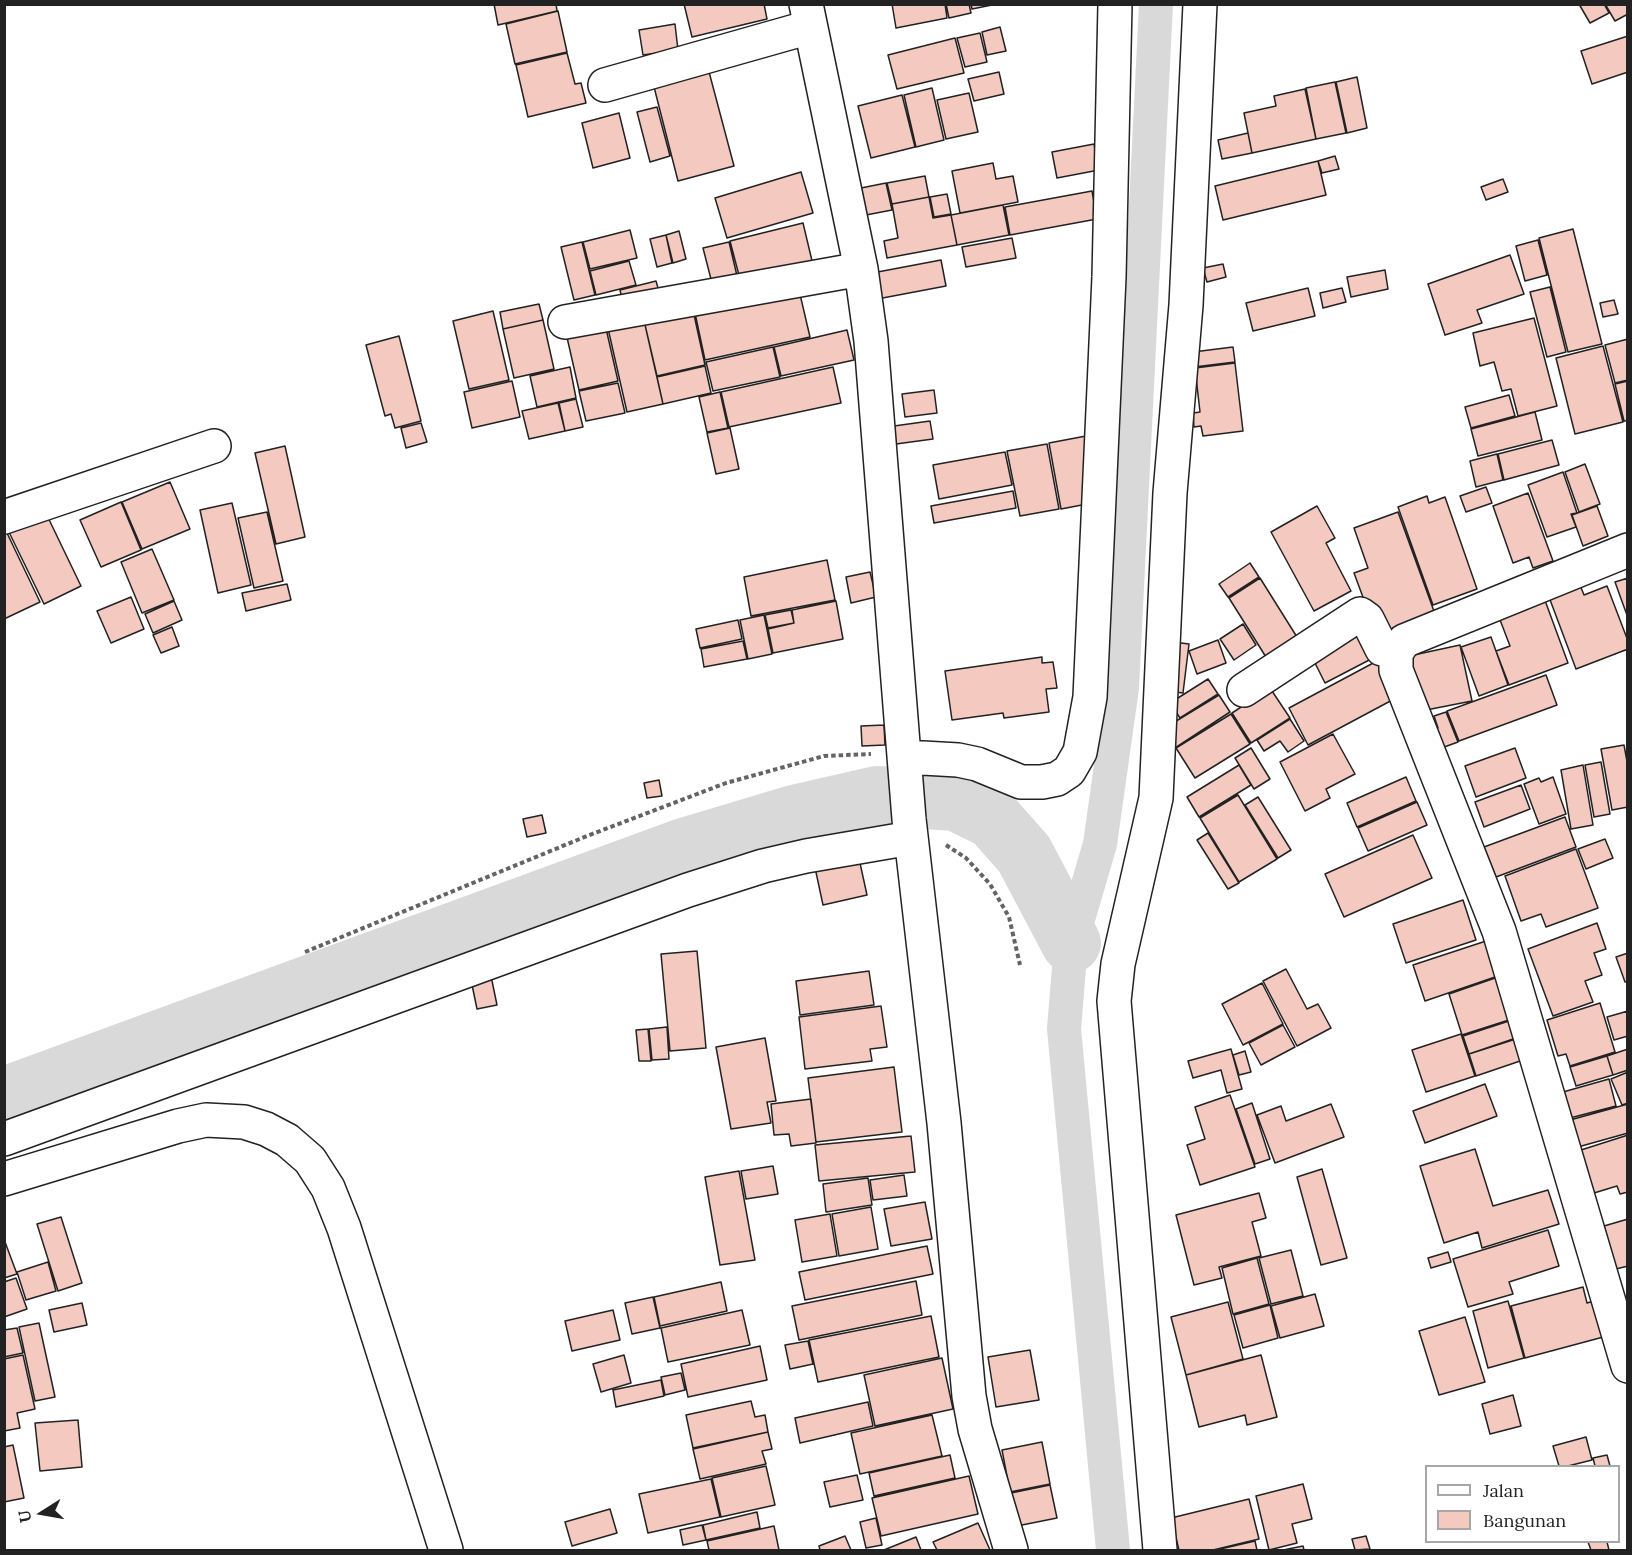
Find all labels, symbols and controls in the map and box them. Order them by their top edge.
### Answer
legend [1425,1465,1620,1543]
text: Jalan [1483,1479,1524,1502]
north arrow [12,1483,72,1543]
text: U [13,1509,35,1524]
text: Bangunan [1483,1509,1566,1532]

